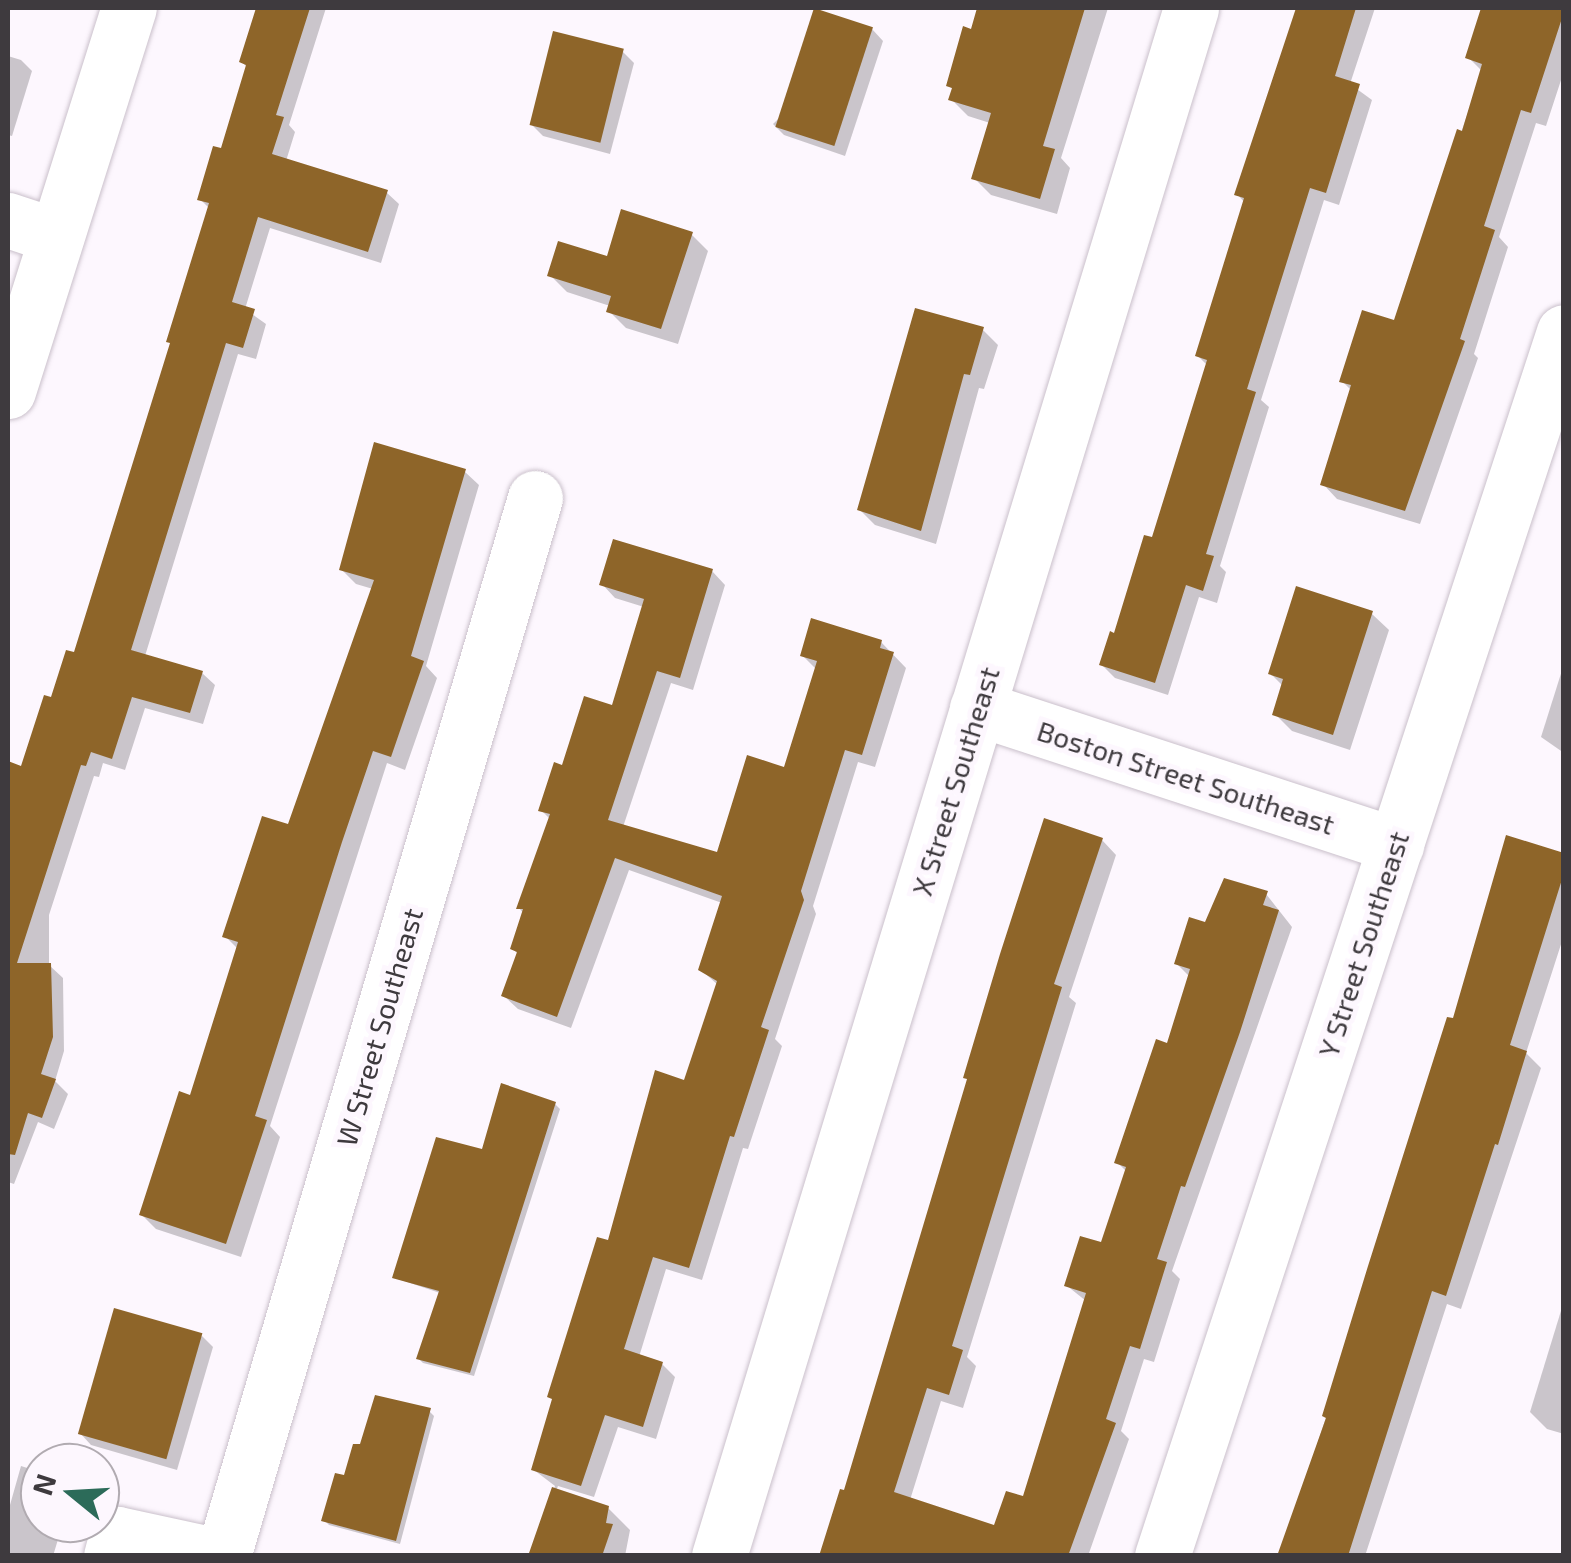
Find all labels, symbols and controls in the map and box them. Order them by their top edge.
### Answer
street label: X Street Southeast [904,663,1006,899]
street label: Boston Street Southeast [1033,713,1339,841]
street label: Y Street Southeast [1311,827,1415,1061]
street label: W Street Southeast [329,904,429,1150]
north arrow [20,1443,120,1543]
text: N [24,1469,63,1499]

